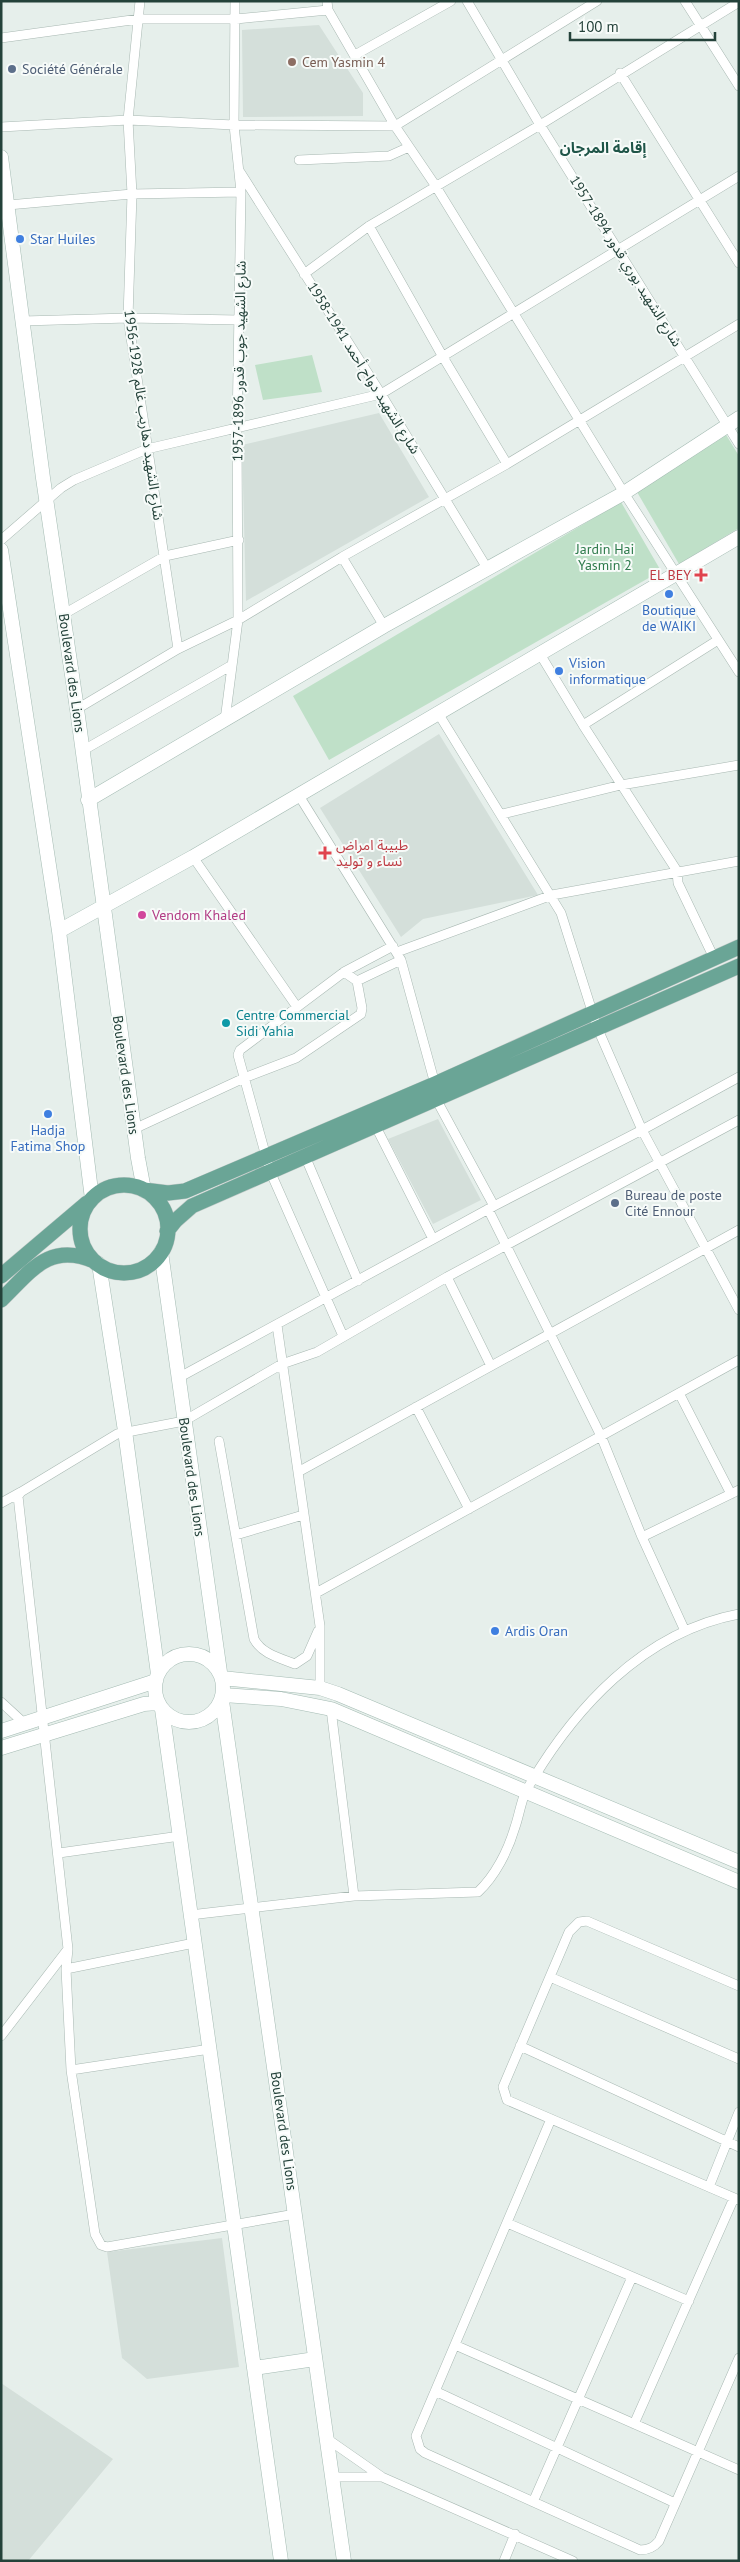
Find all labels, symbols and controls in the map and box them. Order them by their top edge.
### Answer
scale bar [570,10,715,42]
text: 100 m [578,17,619,36]
place label: Cem Yasmin 4 [302,53,385,71]
marker: Cem Yasmin 4 [286,56,298,68]
place label: Société Générale [22,60,123,78]
marker: Société Générale [6,63,18,75]
district label: إقامة المرجان [560,138,647,158]
street label: شارع الشهيد بوري قدور 1894-1957 [564,172,686,351]
place label: Star Huiles [30,230,96,248]
marker: Star Huiles [14,233,26,245]
street label: شارع الشهيد جوب قدور 1896-1957 [228,260,252,462]
street label: شارع الشهيد دواح أحمد 1941-1958 [302,279,424,458]
street label: شارع الشهيد دهاريب غالم 1928-1956 [118,308,168,522]
park label: Jardin Hai Yasmin 2 [575,540,634,574]
place label: EL BEY [650,566,691,584]
marker: EL BEY [695,569,707,581]
marker: Boutique de WAIKI [663,588,675,600]
place label: Boutique de WAIKI [642,601,696,635]
street label: Boulevard des Lions [55,612,89,734]
place label: Vision informatique [568,654,646,688]
marker: Vision informatique [553,665,565,677]
place label: طبيبة امراض نساء و توليد [336,836,408,870]
marker: طبيبة امراض نساء و توليد [318,846,332,860]
place label: Vendom Khaled [151,906,246,924]
marker: Vendom Khaled [136,909,148,921]
place label: Centre Commercial Sidi Yahia [236,1006,349,1040]
street label: Boulevard des Lions [109,1014,143,1136]
marker: Centre Commercial Sidi Yahia [220,1017,232,1029]
marker: Hadja Fatima Shop [42,1108,54,1120]
place label: Hadja Fatima Shop [11,1121,85,1155]
place label: Bureau de poste Cité Ennour [625,1186,722,1220]
marker: Bureau de poste Cité Ennour [609,1197,621,1209]
street label: Boulevard des Lions [175,1416,209,1538]
place label: Ardis Oran [505,1622,568,1640]
marker: Ardis Oran [489,1625,501,1637]
street label: Boulevard des Lions [267,2070,301,2192]

